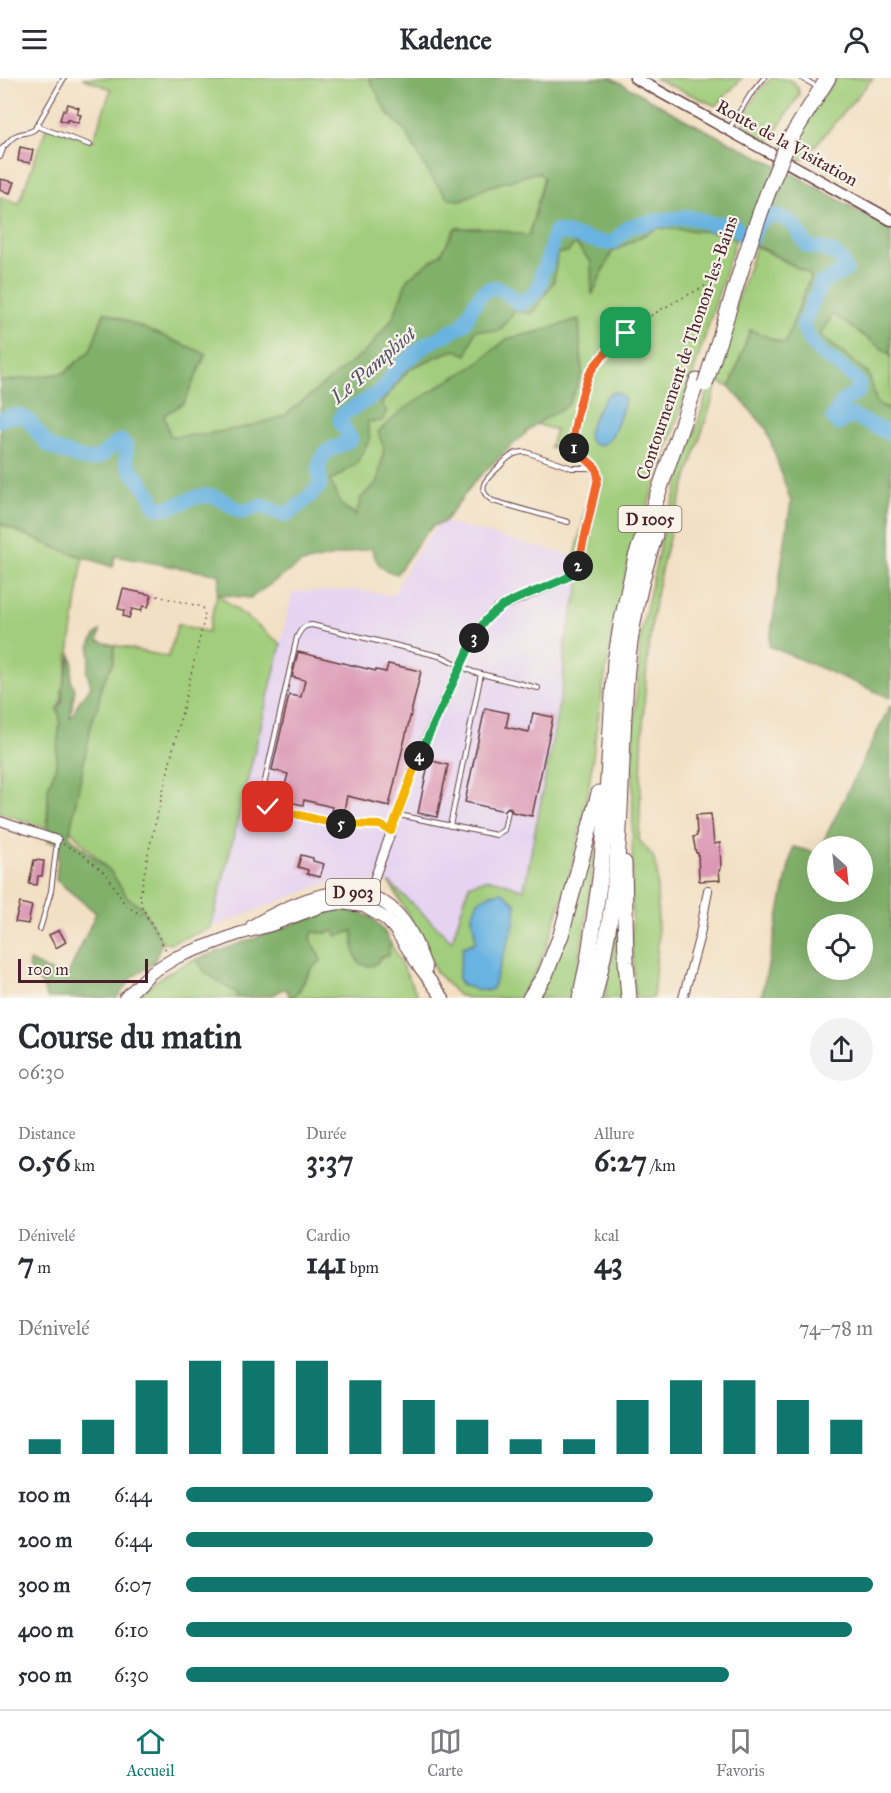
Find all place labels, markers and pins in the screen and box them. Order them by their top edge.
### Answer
pin [600,307,651,358]
pin: 1 [559,433,589,463]
pin: 2 [563,551,593,581]
pin: 3 [459,623,489,653]
pin: 4 [404,741,434,771]
pin [242,781,293,832]
pin: 5 [326,809,356,839]

